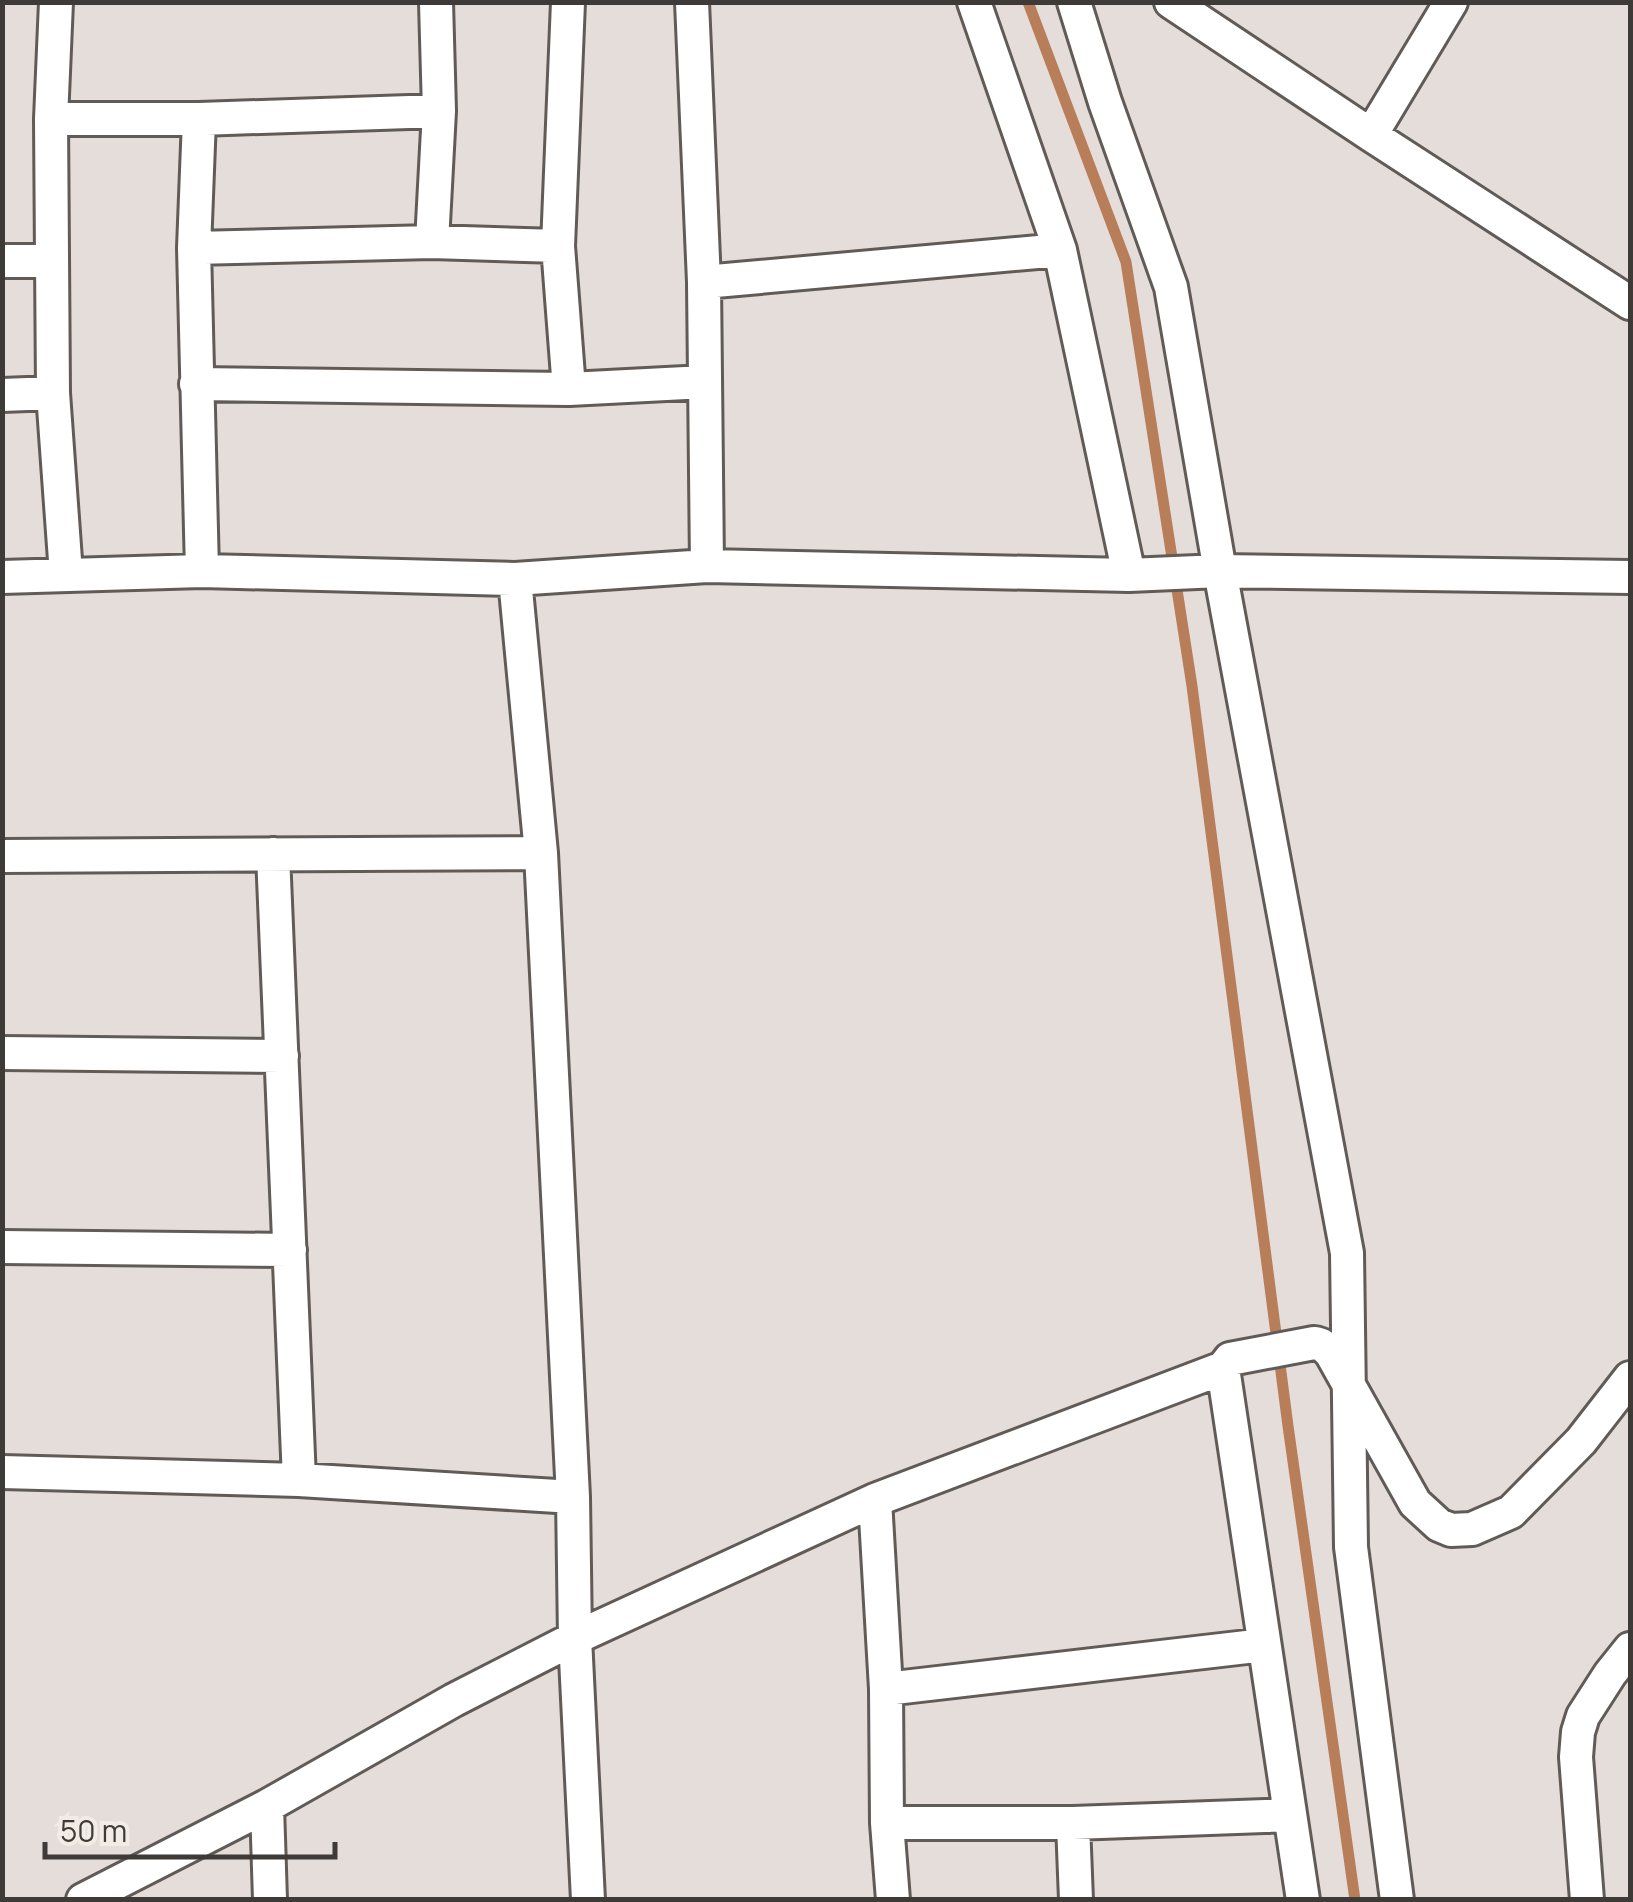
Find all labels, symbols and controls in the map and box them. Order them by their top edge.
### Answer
scale bar [45,1797,335,1859]
text: 50 m [60,1810,127,1851]

